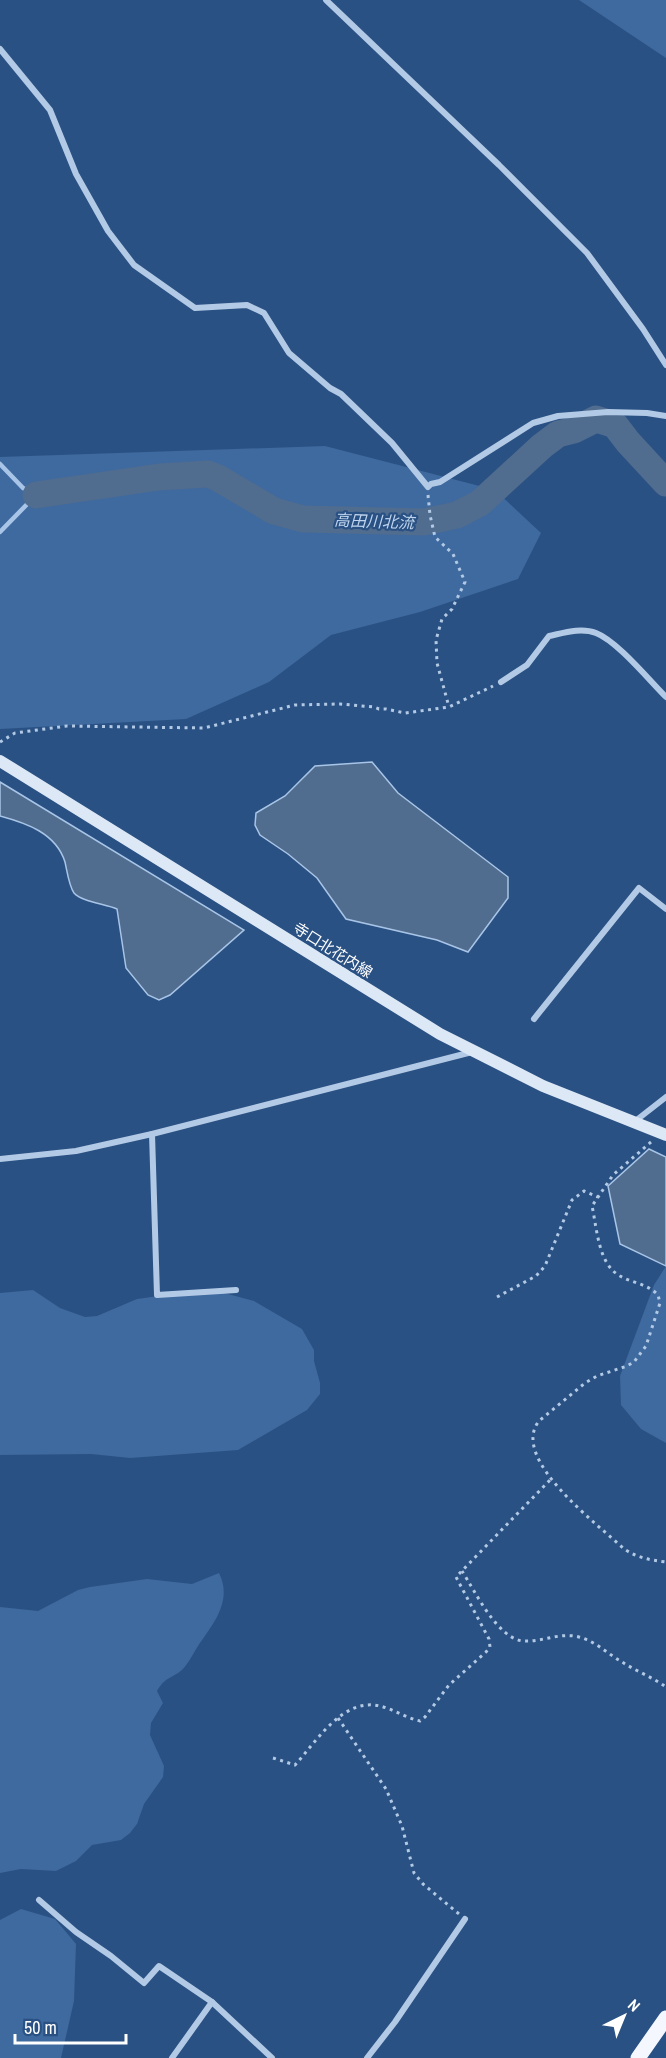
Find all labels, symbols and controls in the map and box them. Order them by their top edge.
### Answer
water label: 高田川北流 [334,509,417,533]
street label: 寺口北花内線 [289,917,377,983]
north arrow [594,1986,654,2046]
text: N [623,1994,645,2016]
scale bar [15,2007,126,2045]
text: 50 m [24,2015,57,2040]

